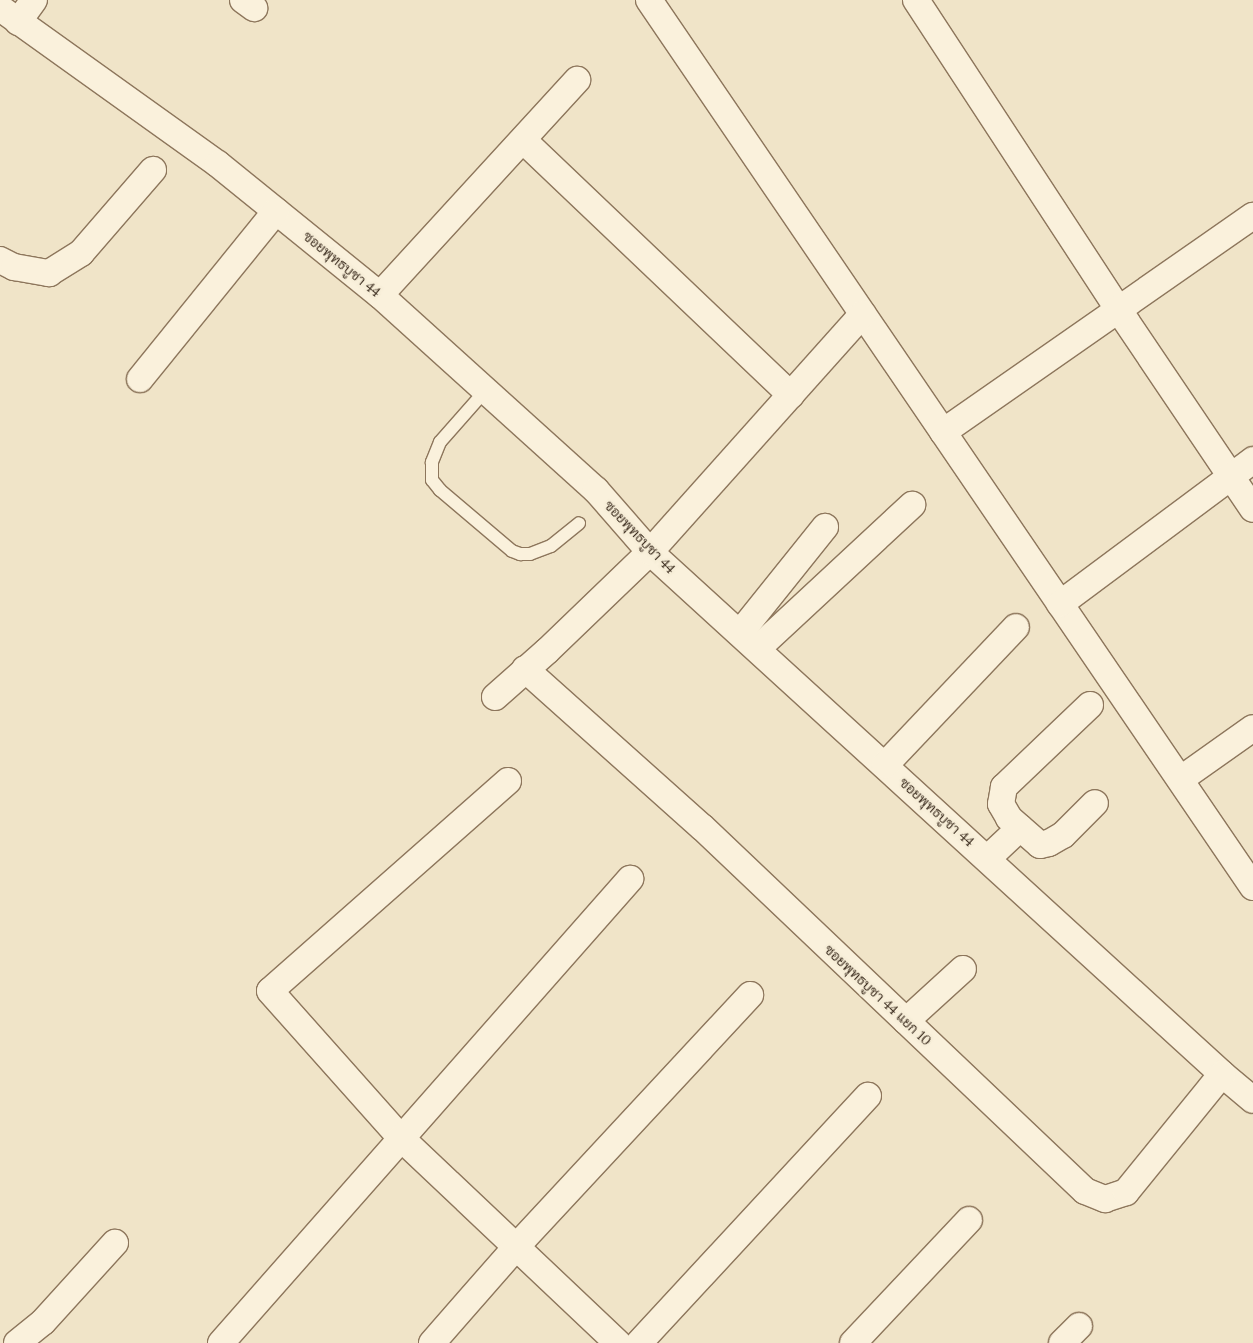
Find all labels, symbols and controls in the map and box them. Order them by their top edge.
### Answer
street label: ซอยพุทธบูชา 44 [300,228,384,300]
street label: ซอยพุทธบูชา 44 [601,497,679,577]
street label: ซอยพุทธบูชา 44 [896,774,978,850]
street label: ซอยพุทธบูชา 44 แยก 10 [821,941,935,1049]

